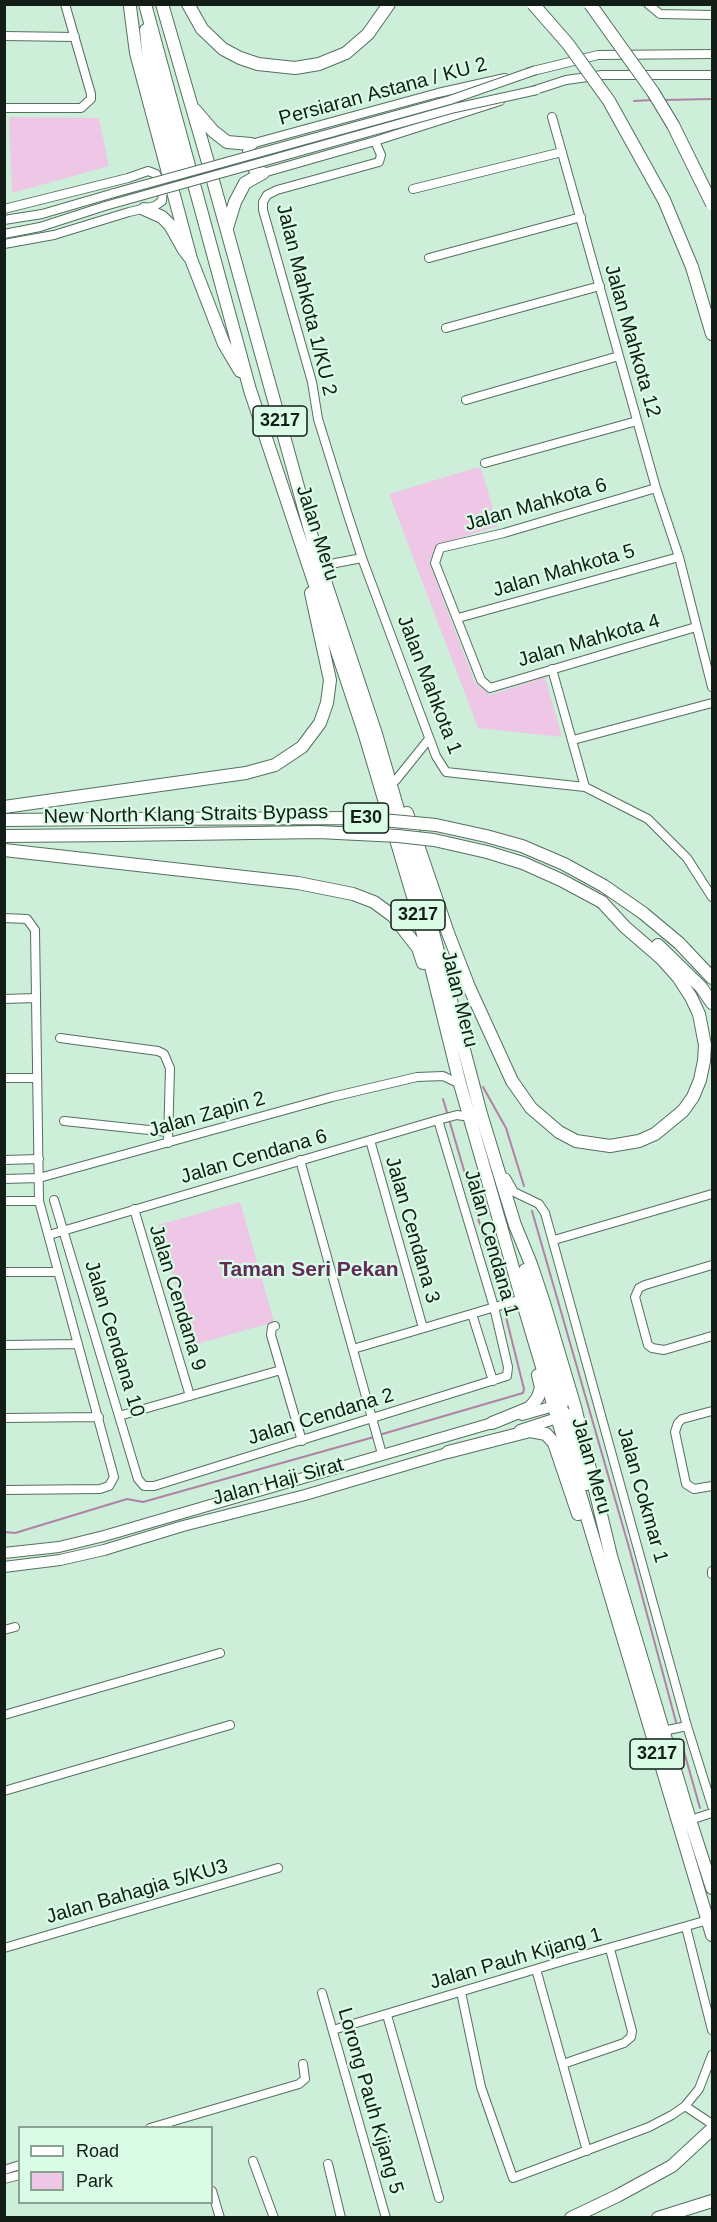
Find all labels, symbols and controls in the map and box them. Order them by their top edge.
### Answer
street label: Persiaran Astana / KU 2 [276,53,490,131]
street label: Jalan Mahkota 1/KU 2 [271,202,341,398]
street label: Jalan Mahkota 12 [599,262,665,420]
road number: 3217 [253,406,307,436]
street label: Jalan Mahkota 6 [462,473,610,537]
street label: Jalan Meru [290,482,344,584]
street label: Jalan Mahkota 5 [490,539,638,603]
street label: Jalan Mahkota 4 [515,609,663,673]
street label: Jalan Mahkota 1 [392,612,466,758]
street label: New North Klang Straits Bypass [44,801,328,829]
road number: E30 [344,803,388,833]
road number: 3217 [391,900,445,930]
street label: Jalan Meru [435,948,483,1050]
street label: Jalan Zapin 2 [146,1087,268,1143]
street label: Jalan Cendana 6 [178,1125,330,1189]
street label: Jalan Cendana 3 [380,1154,444,1306]
street label: Jalan Cendana 1 [459,1167,523,1319]
street label: Jalan Cendana 9 [143,1222,211,1374]
district label: Taman Seri Pekan [219,1257,399,1283]
street label: Jalan Cendana 10 [79,1258,149,1420]
street label: Jalan Cendana 2 [245,1383,397,1451]
street label: Jalan Meru [566,1415,616,1517]
street label: Jalan Cokmar 1 [611,1424,673,1566]
street label: Jalan Haji Sirat [210,1453,346,1511]
road number: 3217 [630,1739,684,1769]
street label: Jalan Bahagia 5/KU3 [43,1855,231,1929]
street label: Jalan Pauh Kijang 1 [427,1923,605,1995]
street label: Lorong Pauh Kijang 5 [332,2005,408,2197]
legend [18,2126,213,2204]
text: Road [76,2141,119,2161]
text: Park [76,2171,113,2191]

